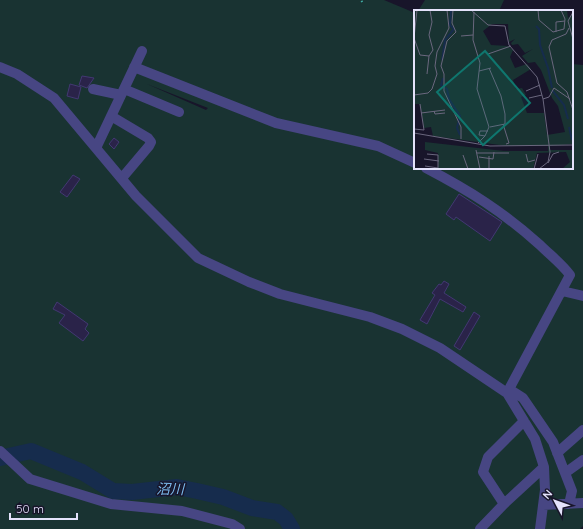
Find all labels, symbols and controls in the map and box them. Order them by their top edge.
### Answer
inset map [414,10,573,169]
water label: 沼川 [156,480,186,498]
north arrow [535,481,575,521]
text: N [540,487,555,502]
scale bar [10,495,77,521]
text: 50 m [16,501,44,516]

